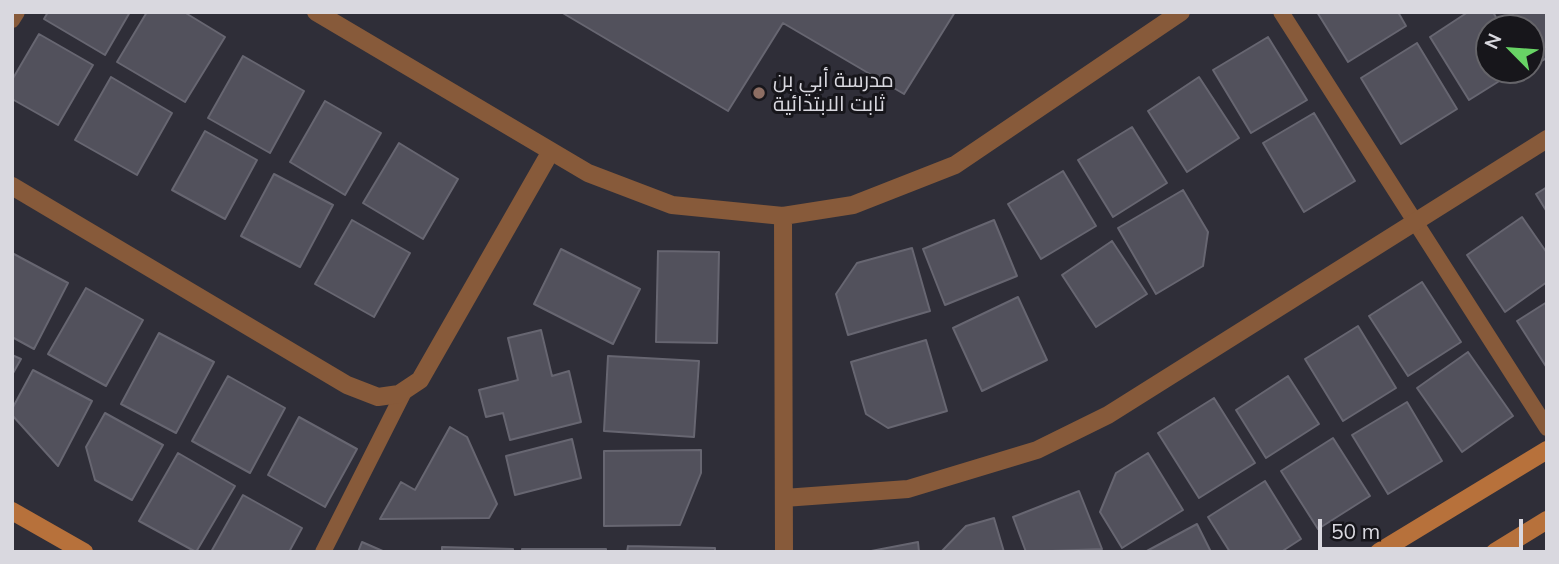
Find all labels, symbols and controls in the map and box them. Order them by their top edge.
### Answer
north arrow [1475,14,1545,84]
text: N [1479,29,1507,53]
place label: مدرسة أبي بن ثابت الابتدائية [773,68,894,118]
marker: مدرسة أبي بن ثابت الابتدائية [751,85,767,101]
scale bar [1321,504,1526,548]
text: 50 m [1331,518,1380,544]

